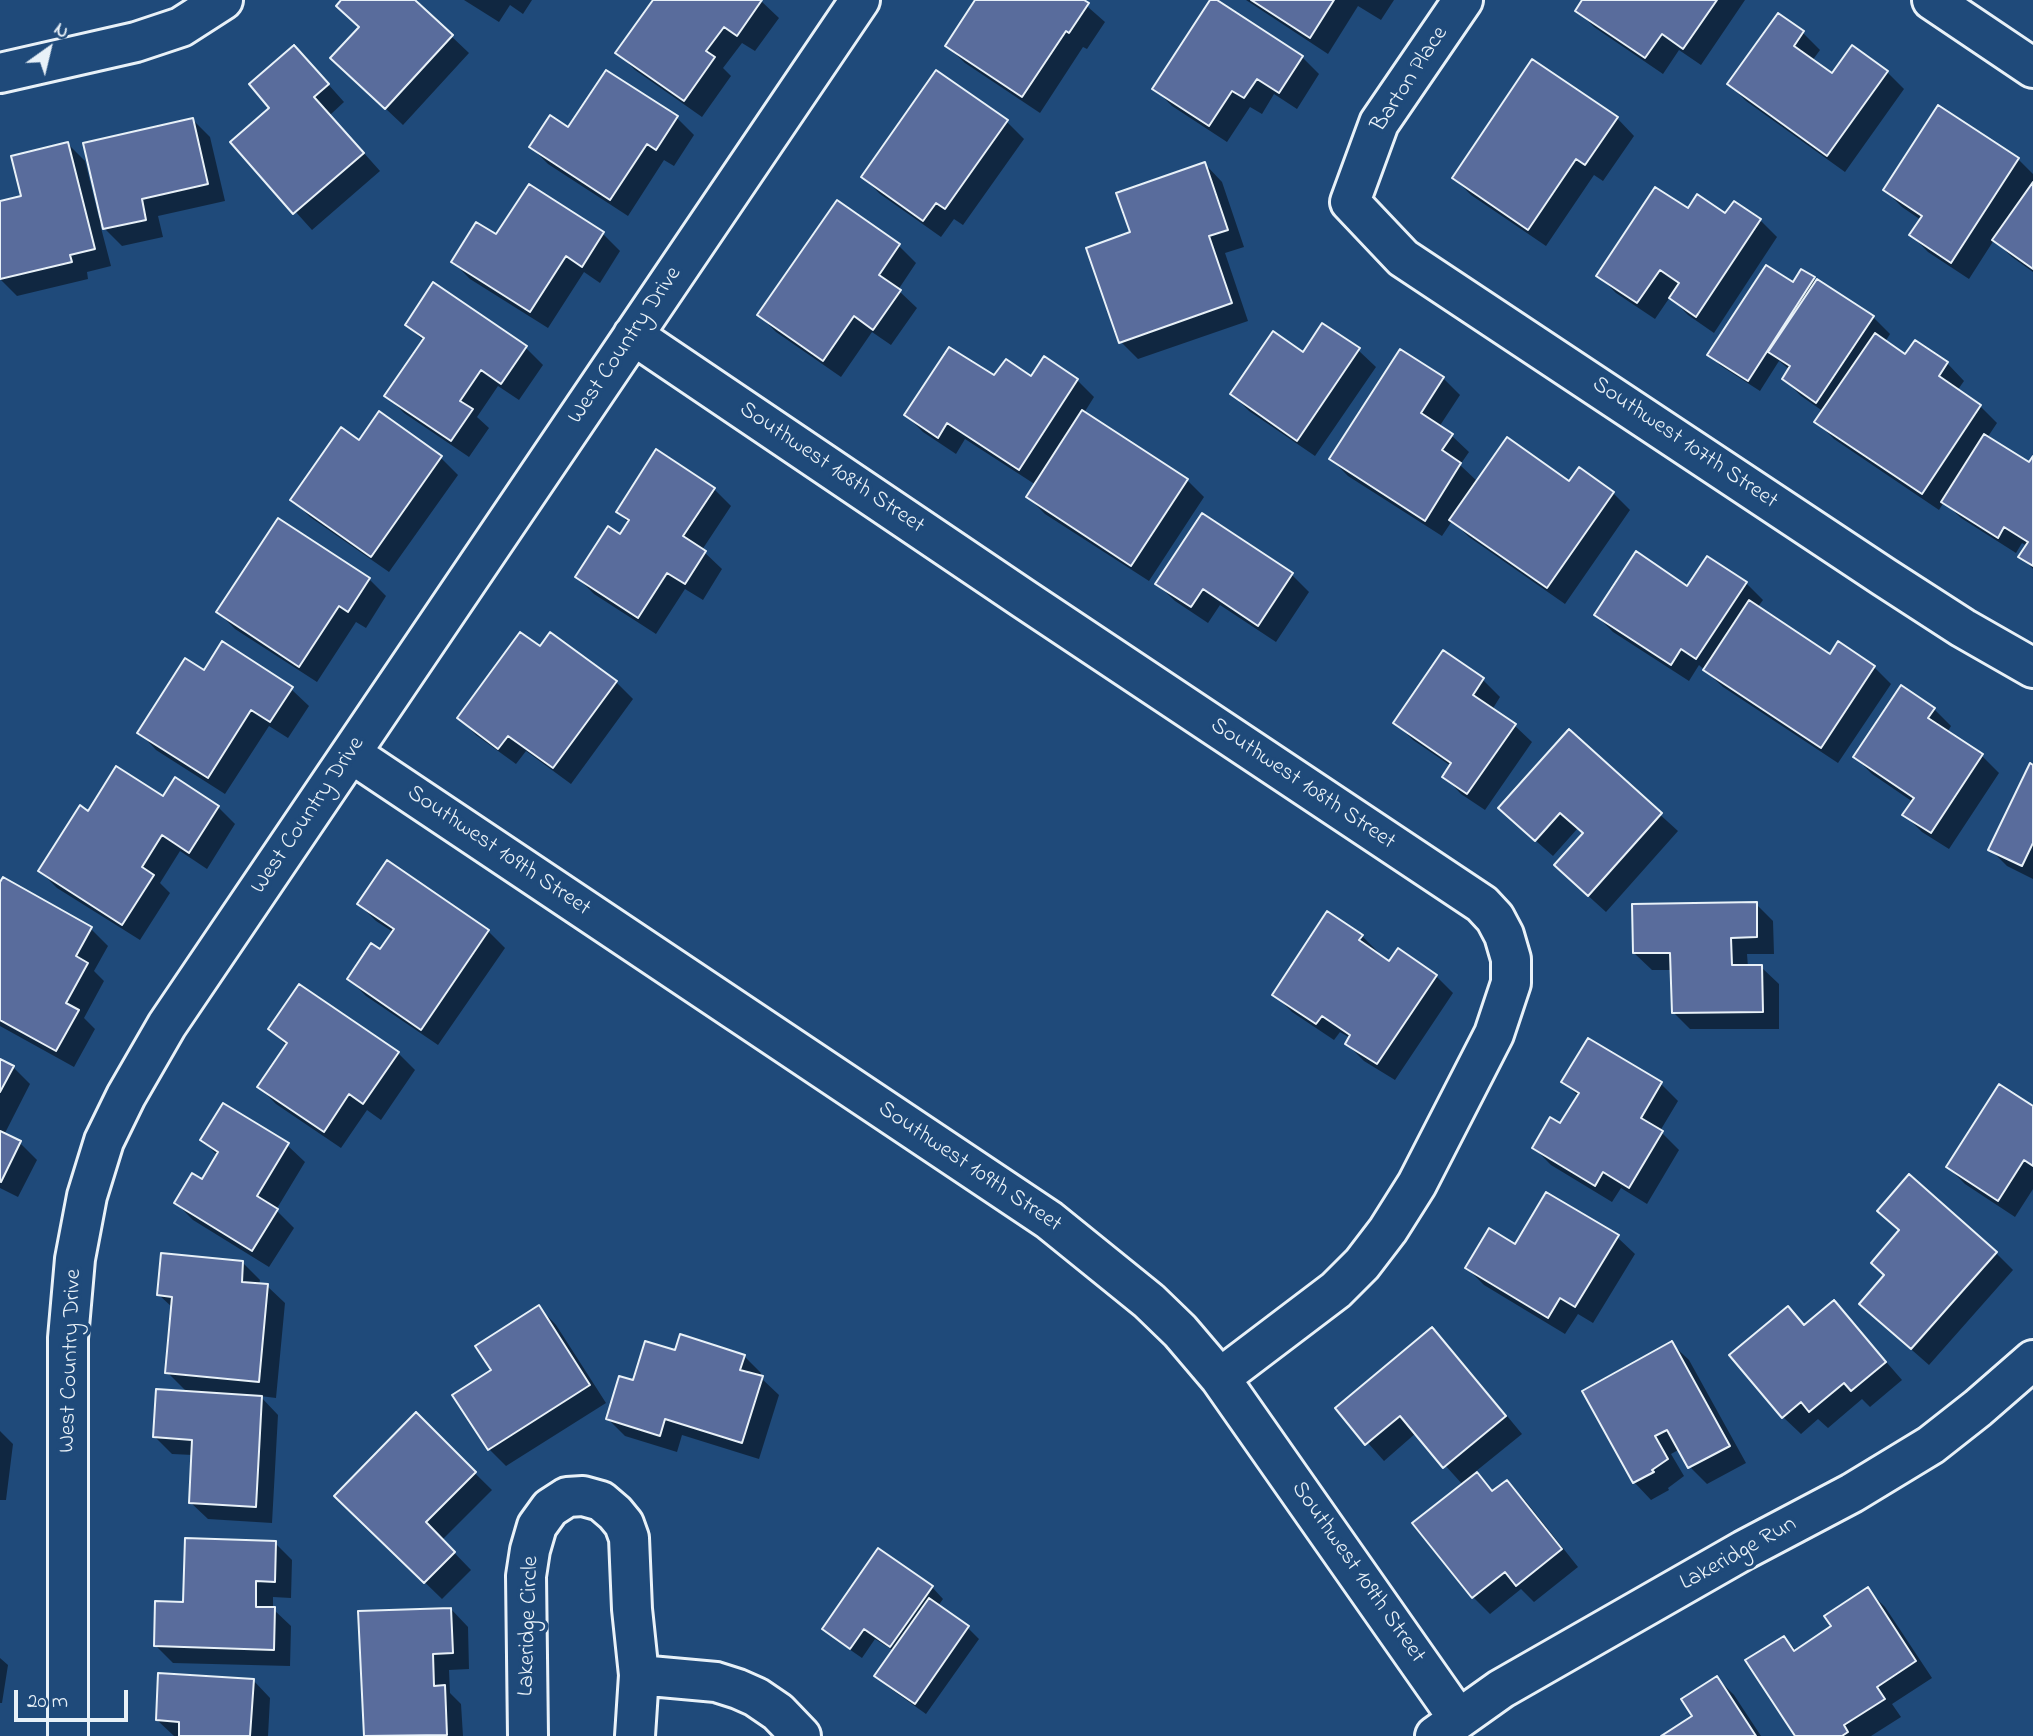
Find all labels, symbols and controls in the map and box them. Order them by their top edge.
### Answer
north arrow [14,14,84,84]
text: N [48,16,74,46]
street label: Barton Place [1367,22,1455,138]
street label: West Country Drive [563,262,689,430]
street label: Southwest 107th Street [1586,372,1782,516]
street label: Southwest 108th Street [733,397,929,541]
street label: Southwest 108th Street [1204,713,1400,857]
street label: West Country Drive [246,732,372,900]
street label: Southwest 109th Street [401,780,595,924]
street label: Southwest 109th Street [872,1096,1066,1240]
street label: West Country Drive [55,1269,89,1453]
street label: Southwest 109th Street [1284,1477,1430,1669]
street label: Lakeridge Run [1676,1512,1802,1598]
street label: Lakeridge Circle [514,1555,546,1697]
scale bar [18,1676,131,1720]
text: 20 m [27,1687,68,1717]

